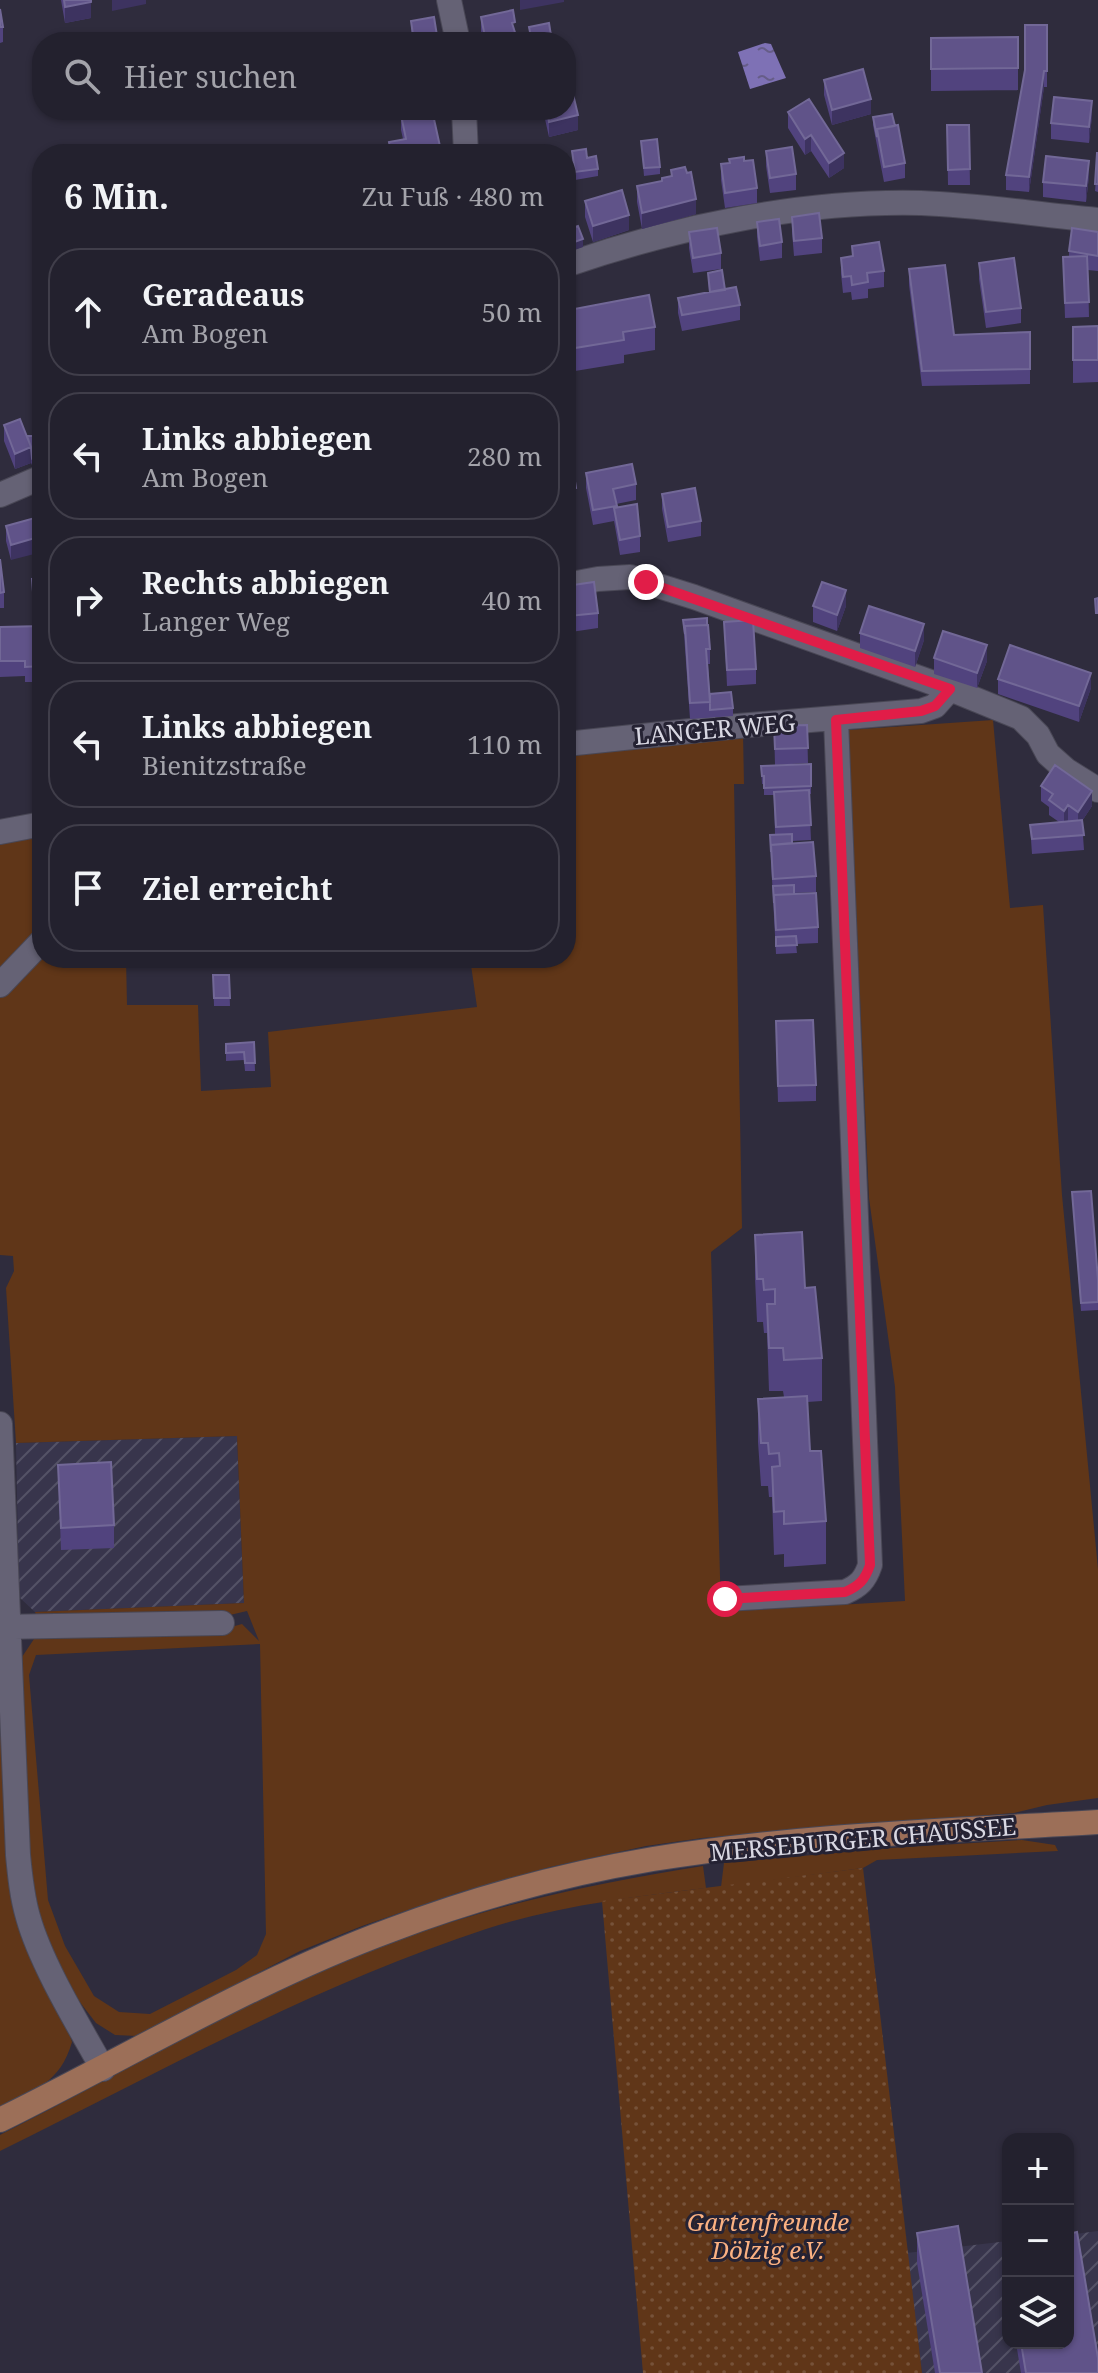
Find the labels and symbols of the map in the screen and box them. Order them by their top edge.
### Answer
route end [628,564,664,600]
street label: LANGER WEG [633,705,797,752]
route start [707,1581,743,1617]
street label: MERSEBURGER CHAUSSEE [709,1809,1017,1868]
park label: Gartenfreunde Dölzig e.V. [687,2205,849,2266]

